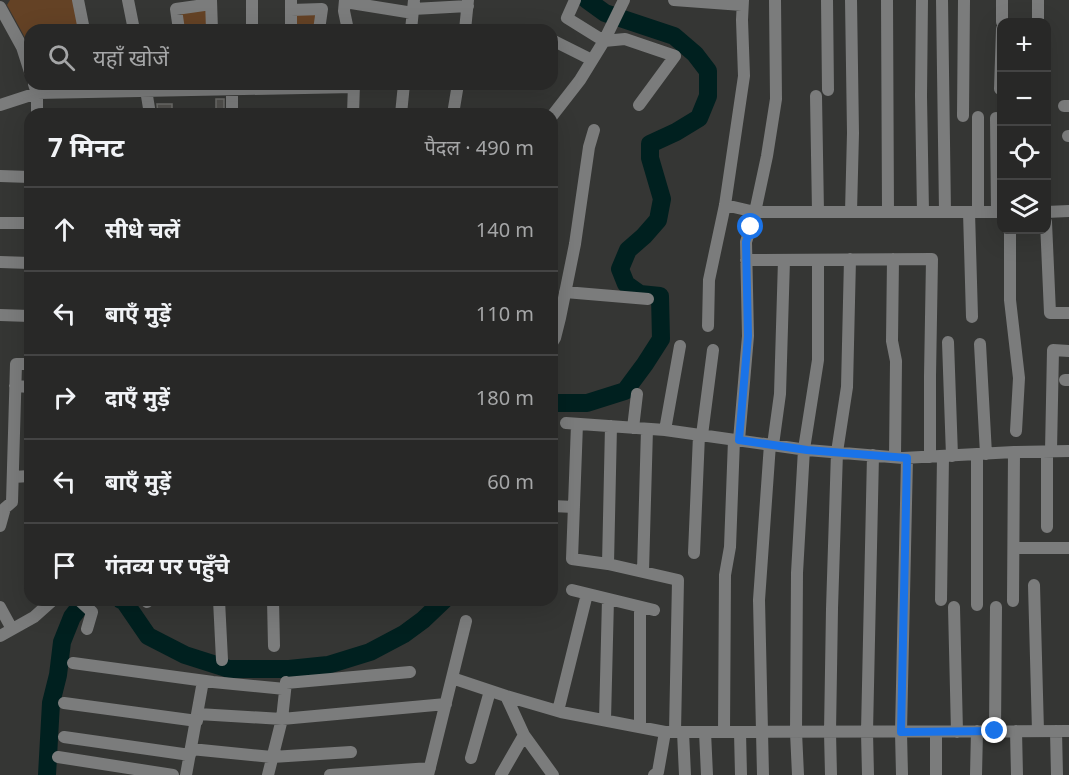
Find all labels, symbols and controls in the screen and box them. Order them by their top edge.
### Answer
map controls [997,18,1051,234]
button: + [997,18,1051,72]
search box [24,24,558,90]
icon: search [45,41,78,74]
text: यहाँ खोजें [93,42,169,72]
button: − [997,72,1051,126]
button: locate [997,126,1051,180]
text: 7 मिनट [48,129,124,165]
text: पैदल · 490 m [424,134,534,161]
button: layers [997,180,1051,234]
icon: ahead [48,213,81,246]
route start [737,213,763,239]
text: सीधे चलें [105,214,180,244]
text: 140 m [476,216,534,243]
icon: left [48,297,81,330]
text: बाएँ मुड़ें [105,298,171,328]
text: 110 m [476,300,534,327]
icon: right [48,381,81,414]
text: दाएँ मुड़ें [105,382,170,412]
text: 180 m [476,384,534,411]
icon: left [48,465,81,498]
text: बाएँ मुड़ें [105,466,171,496]
text: 60 m [487,468,534,495]
icon: arrive [48,549,81,582]
text: गंतव्य पर पहुँचे [105,550,230,580]
route end [981,717,1007,743]

